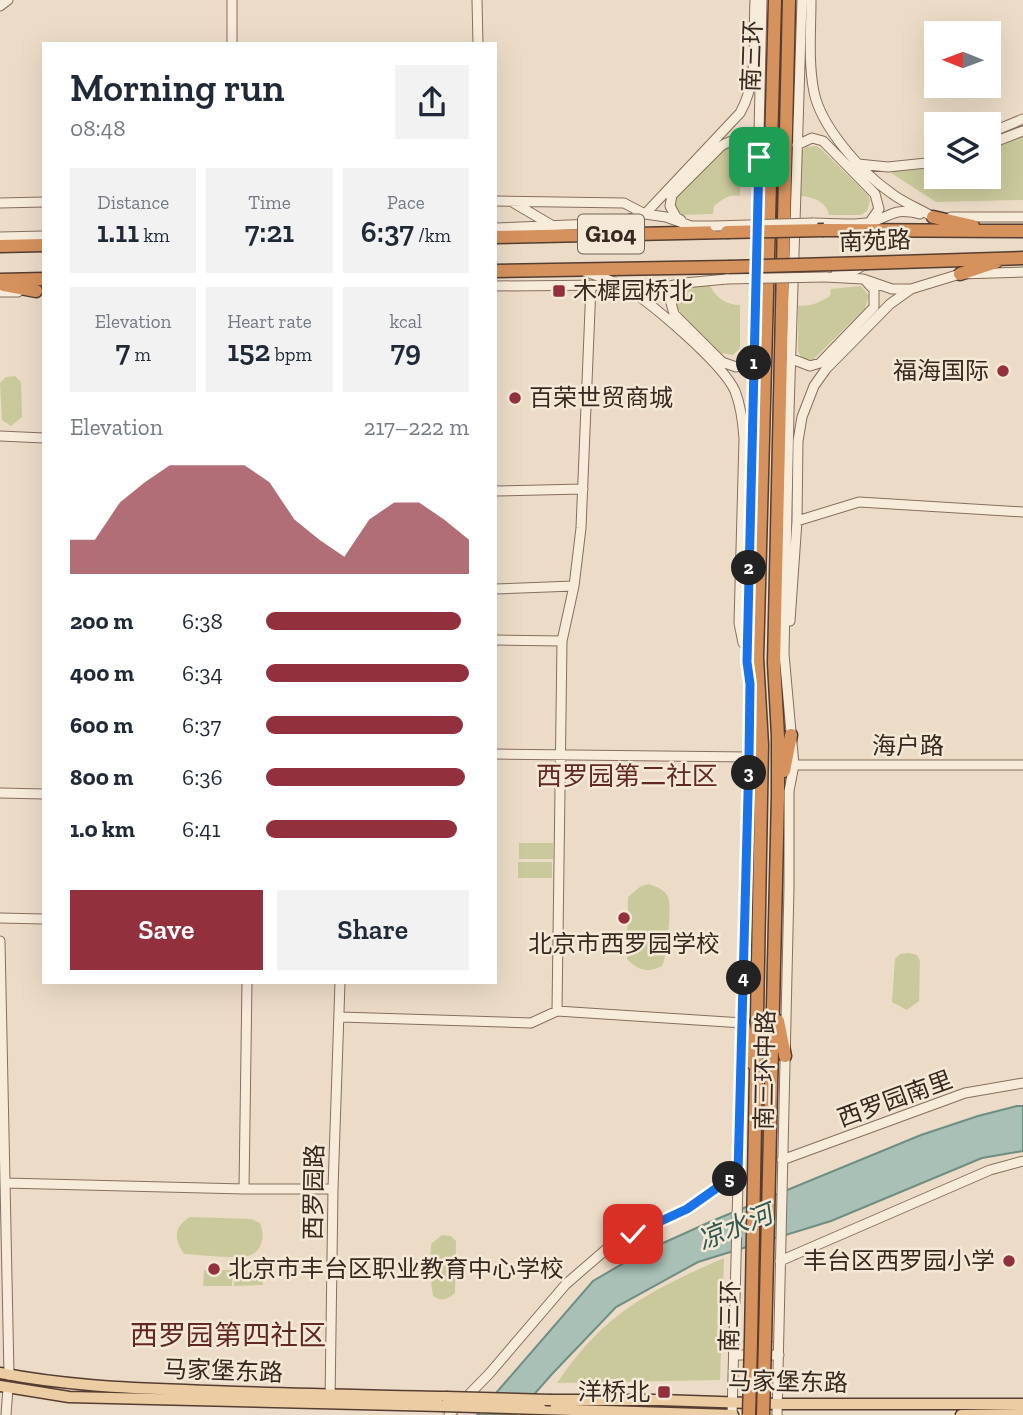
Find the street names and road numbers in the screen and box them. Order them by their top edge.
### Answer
street label: 南三环 [736,19,767,92]
road number: G104 [578,215,644,254]
street label: 南苑路 [838,225,911,256]
street label: 海户路 [872,731,944,760]
street label: 南三环中路 [749,1010,780,1130]
street label: 西罗园南里 [833,1064,956,1133]
street label: 西罗园路 [298,1144,329,1240]
street label: 南三环 [714,1280,745,1352]
street label: 马家堡东路 [163,1354,283,1387]
street label: 马家堡东路 [728,1366,848,1397]

